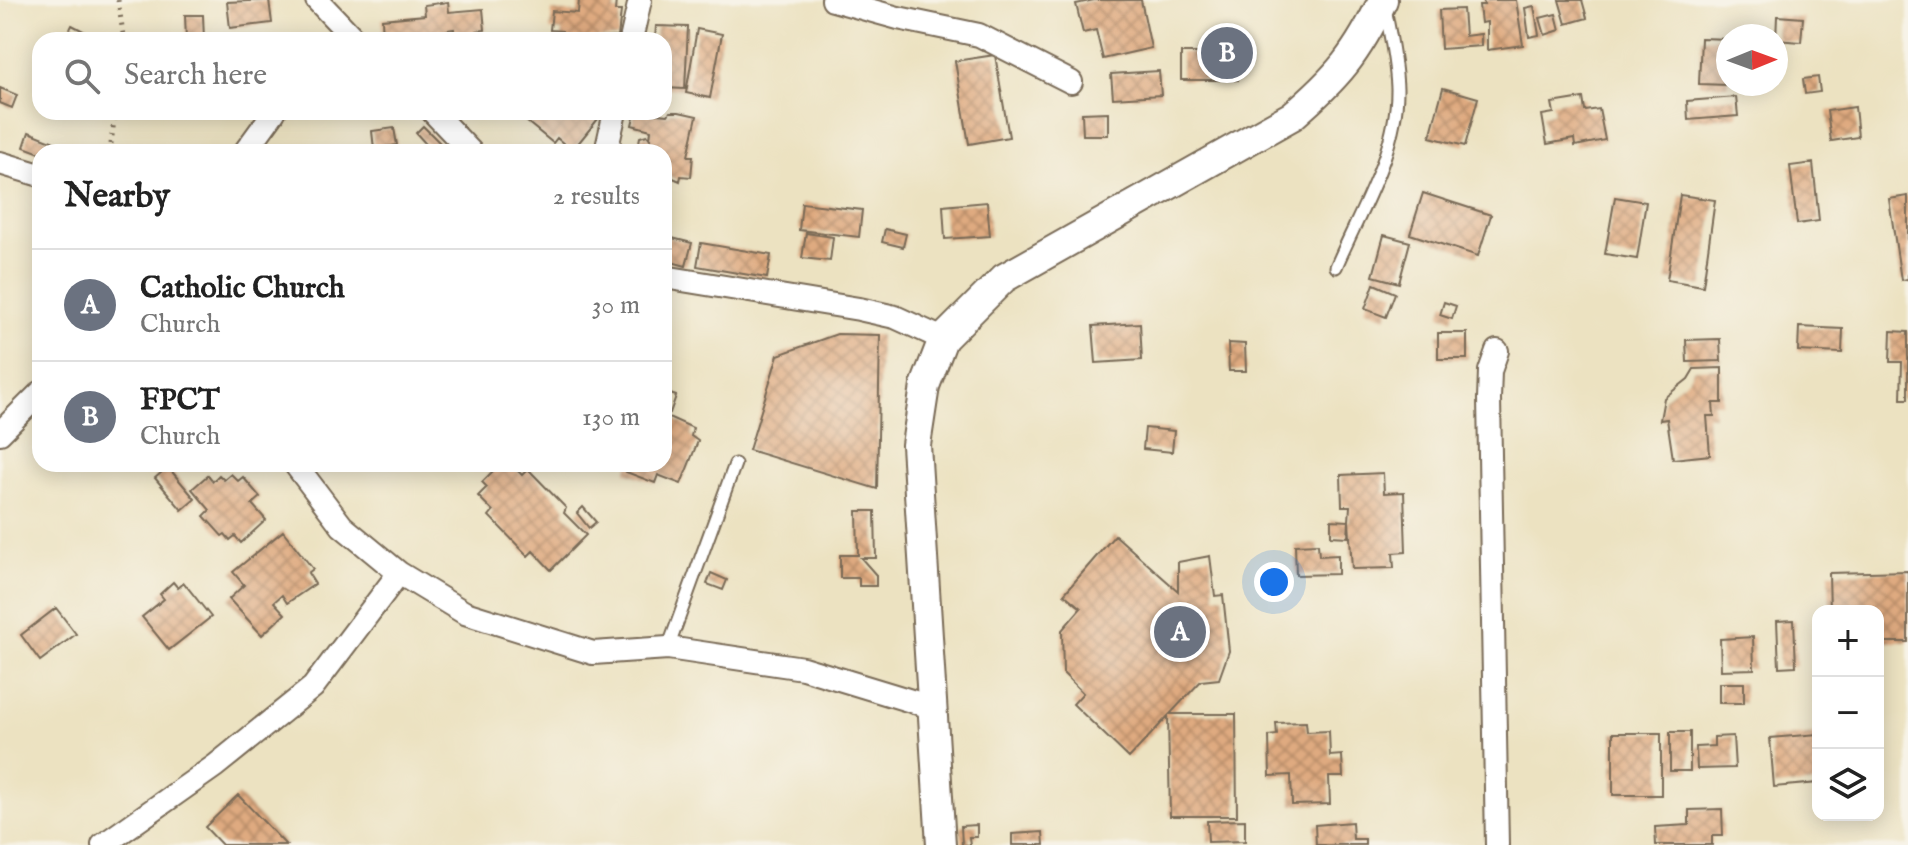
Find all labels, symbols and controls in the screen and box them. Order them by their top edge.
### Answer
pin: B [1201,23,1253,83]
north arrow [1716,24,1788,96]
search box [32,32,672,120]
icon: search [60,54,104,98]
text: Search here [124,57,267,95]
text: Nearby [64,175,170,218]
text: 2 results [553,180,640,213]
text: Catholic Church [140,270,345,308]
text: A [81,289,99,322]
text: 30 m [592,289,640,322]
text: Church [140,308,220,341]
text: FPCT [140,382,220,420]
text: B [81,401,99,434]
text: 130 m [582,401,640,434]
text: Church [140,420,220,453]
your location [1254,562,1294,602]
pin: A [1154,602,1206,662]
map controls [1812,605,1884,821]
button: + [1812,605,1884,677]
button: − [1812,677,1884,749]
button: layers [1812,749,1884,821]

